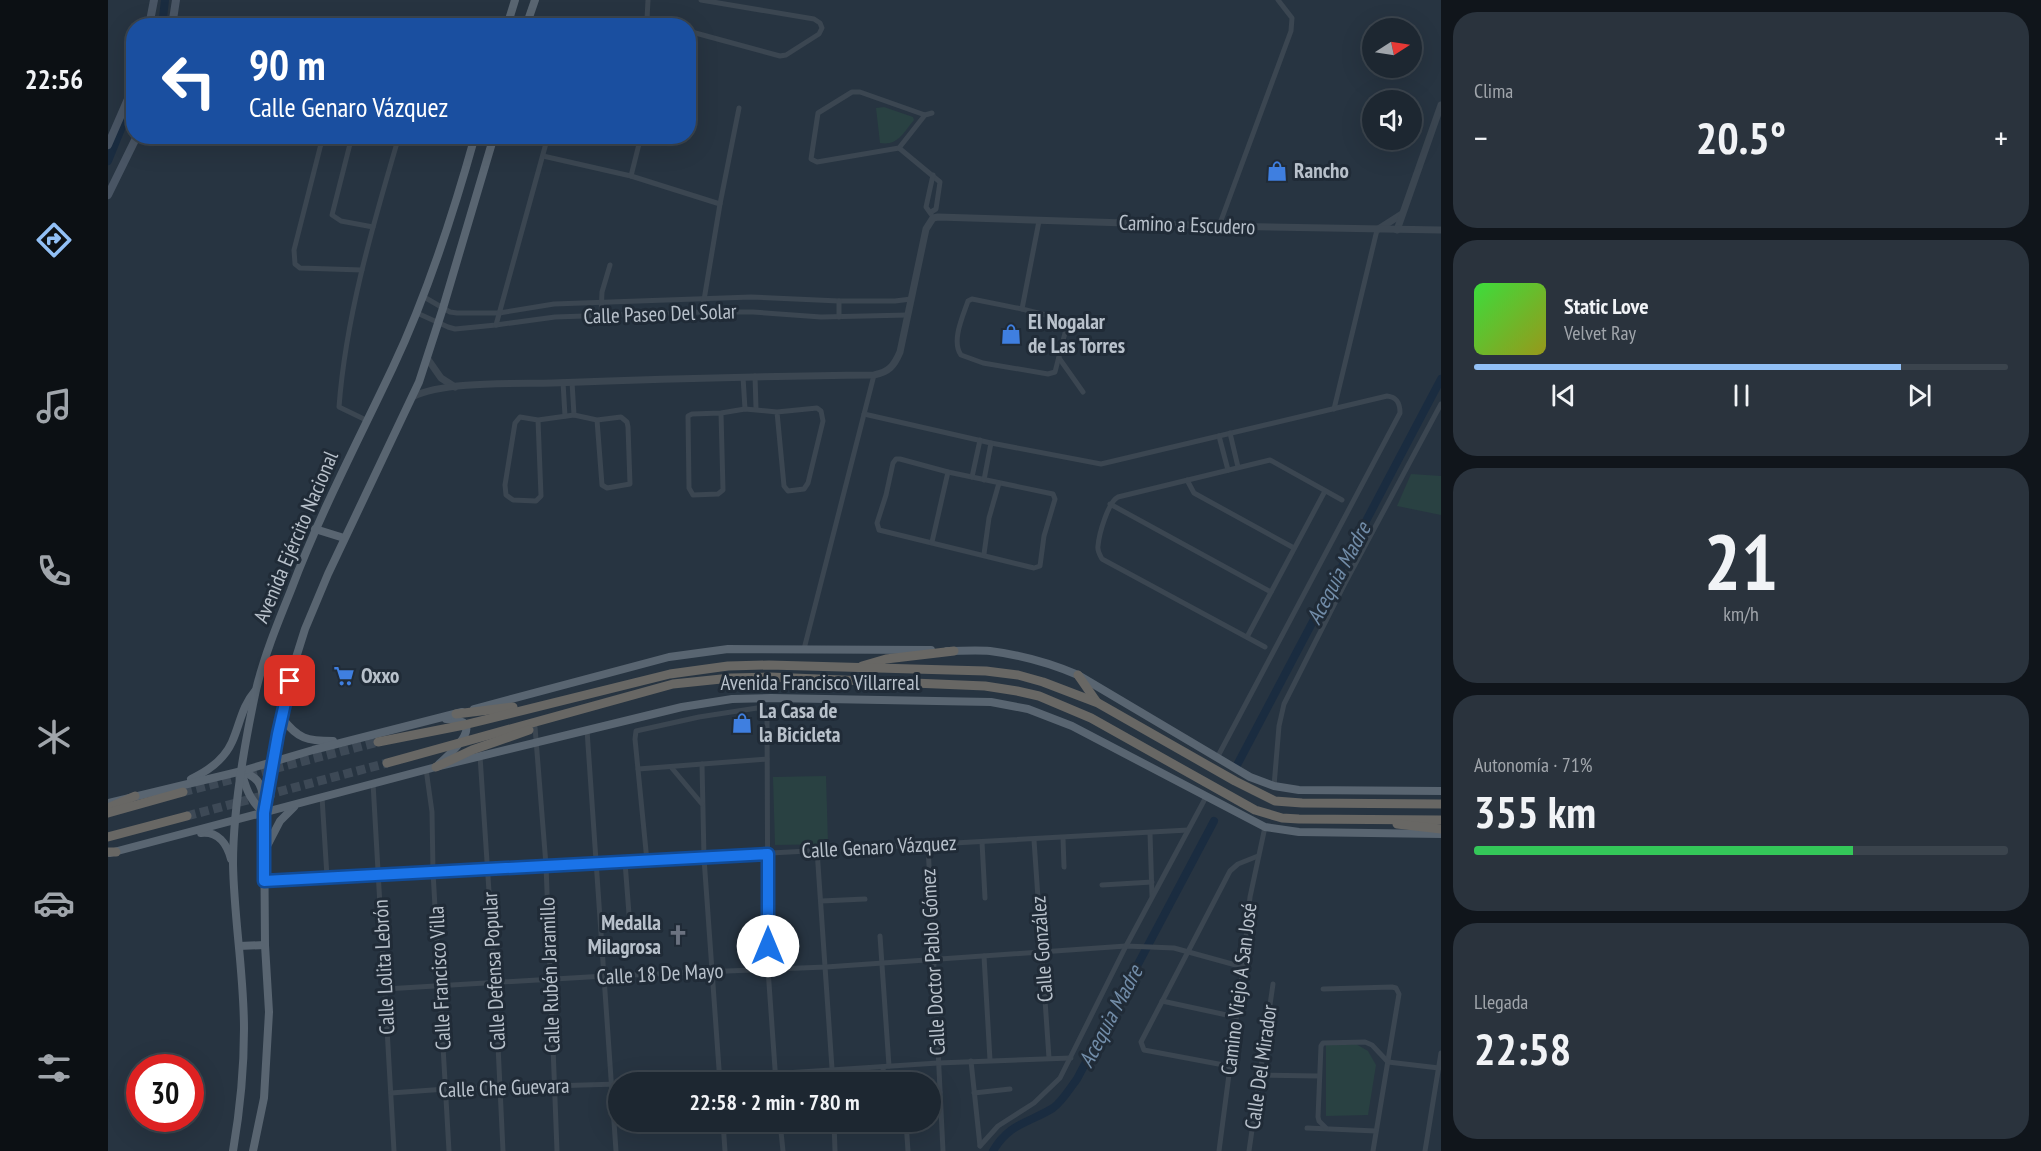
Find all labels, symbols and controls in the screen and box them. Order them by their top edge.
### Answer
north arrow [1362,18,1422,78]
map controls [1362,18,1422,150]
text: 90 m [249,37,326,92]
icon: left [150,42,228,120]
text: 22:56 [25,62,83,96]
text: Clima [1474,78,1513,104]
text: Calle Genaro Vázquez [249,90,448,124]
button: sound [1362,90,1422,150]
text: 20.5° [1696,108,1786,166]
text: − [1474,116,1488,159]
text: + [1994,116,2008,159]
place label: Rancho [1294,157,1349,184]
shop icon: Rancho [1265,159,1289,183]
street label: Camino a Escudero [1118,209,1256,240]
icon: directions [33,219,75,261]
text: Static Love [1564,292,1649,320]
street label: Calle Paseo Del Solar [583,297,737,330]
place label: El Nogalar de Las Torres [1028,308,1125,359]
text: Velvet Ray [1564,320,1636,346]
shop icon: El Nogalar de Las Torres [999,322,1023,346]
icon: previous [1547,379,1580,412]
icon: pause [1725,379,1758,412]
icon: next [1903,379,1936,412]
icon: music [33,385,75,427]
street label: Avenida Ejército Nacional [247,447,344,627]
text: 21 [1704,511,1778,612]
water label: Acequia Madre [1300,516,1377,629]
icon: phone [33,550,75,592]
text: km/h [1723,601,1759,627]
pin [264,655,315,706]
place label: Oxxo [361,662,399,689]
icon: arrive [273,664,306,697]
supermarket icon: Oxxo [332,664,356,688]
street label: Avenida Francisco Villarreal [720,669,920,696]
place label: La Casa de la Bicicleta [759,697,841,748]
shop icon: La Casa de la Bicicleta [730,711,754,735]
icon: climate [33,716,75,758]
text: Autonomía · 71% [1474,752,1592,778]
text: 355 km [1474,782,1596,840]
street label: Calle Genaro Vázquez [801,829,957,864]
street label: Calle Doctor Pablo Gómez [914,868,951,1056]
icon: car [33,882,75,924]
street label: Calle Defensa Popular [476,891,511,1051]
street label: Calle González [1024,895,1059,1003]
street label: Calle Rubén Jaramillo [533,897,566,1053]
street label: Calle Lolita Lebrón [366,899,401,1035]
street label: Camino Viejo A San José [1215,901,1262,1077]
street label: Calle Francisco Villa [422,905,457,1051]
place label: Medalla Milagrosa [588,909,661,960]
position arrow [736,914,800,978]
church icon: Medalla Milagrosa [666,923,690,947]
street label: Calle 18 De Mayo [596,957,724,990]
water label: Acequia Madre [1072,959,1149,1072]
text: Llegada [1474,989,1528,1015]
street label: Calle Del Mirador [1238,1003,1283,1131]
text: 22:58 [1474,1019,1571,1077]
icon: filters [33,1047,75,1089]
speed limit sign: 30 [126,1054,204,1132]
street label: Calle Che Guevara [438,1072,570,1103]
text: 22:58 · 2 min · 780 m [689,1088,860,1116]

